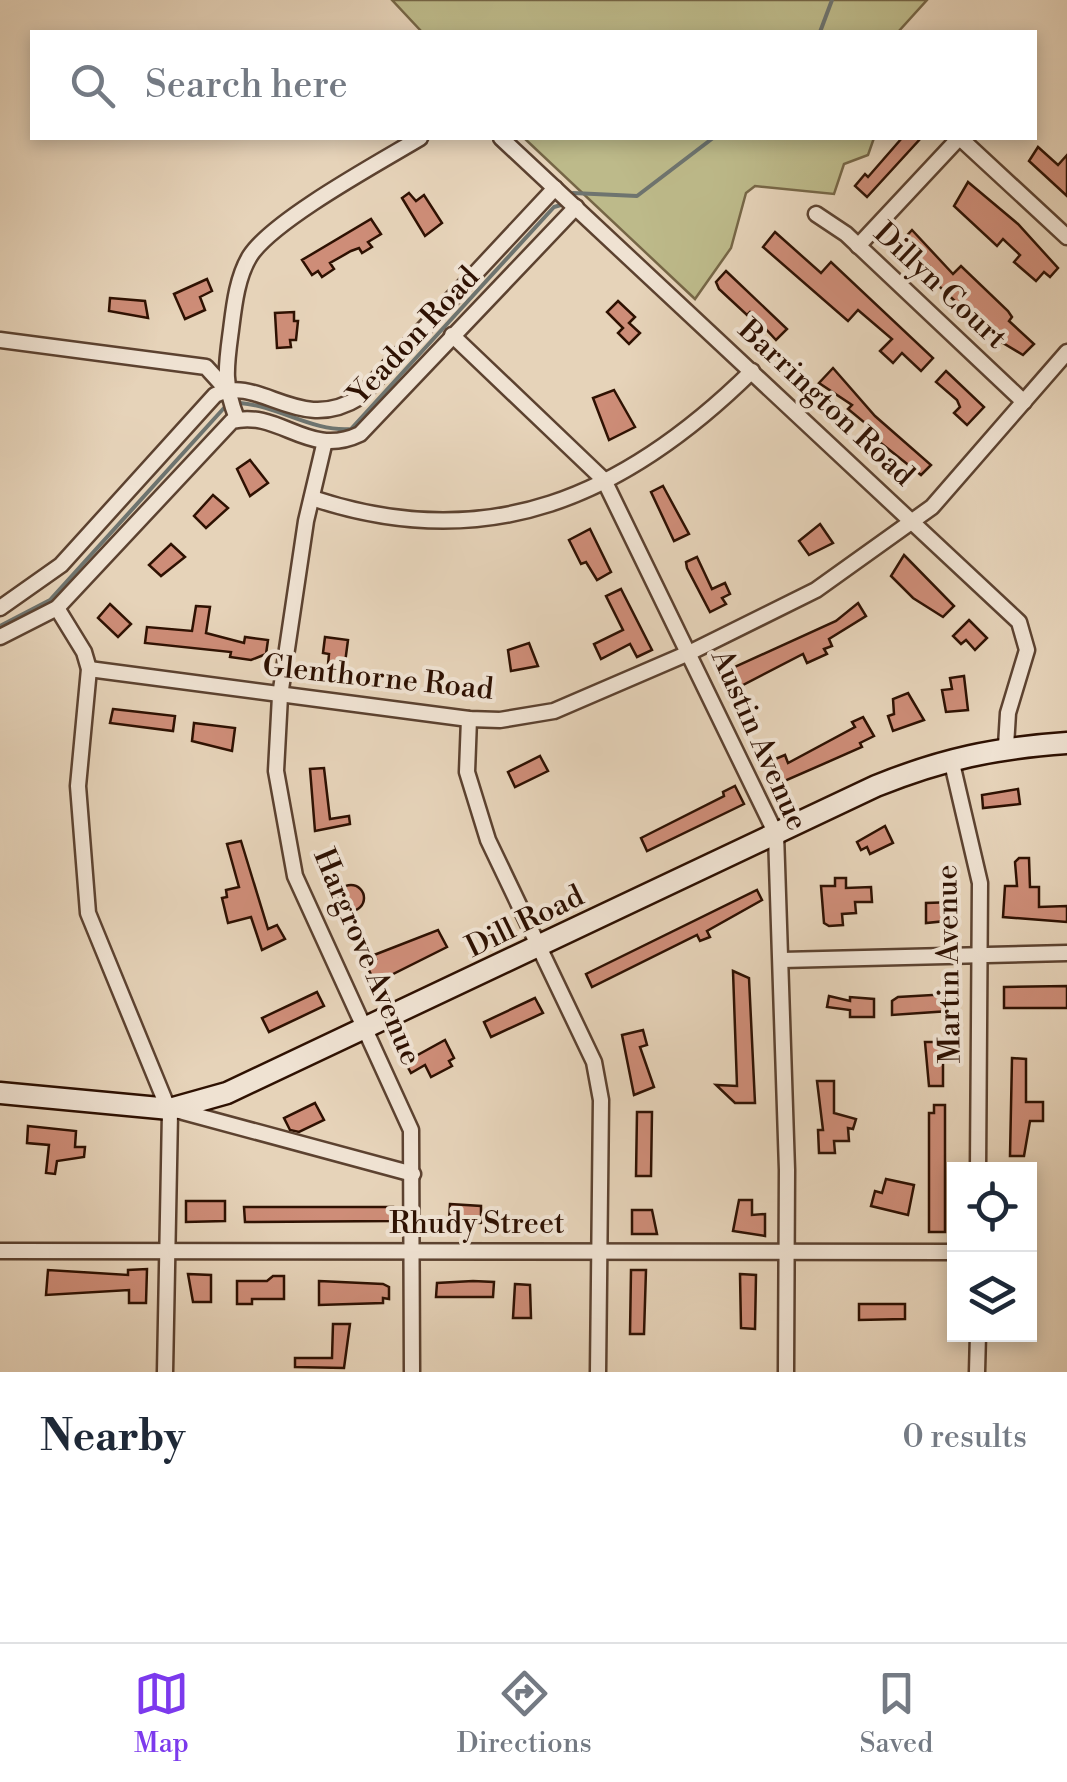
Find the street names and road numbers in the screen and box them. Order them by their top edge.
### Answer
street label: Dillyn Court [865,215,1015,358]
street label: Yeadon Road [339,259,488,415]
street label: Barrington Road [729,311,922,494]
street label: Austin Avenue [702,643,816,836]
street label: Glenthorne Road [261,647,495,709]
street label: Hargrove Avenue [304,843,430,1071]
street label: Martin Avenue [928,864,970,1064]
street label: Dill Road [460,877,590,967]
street label: Rhudy Street [389,1205,565,1243]

